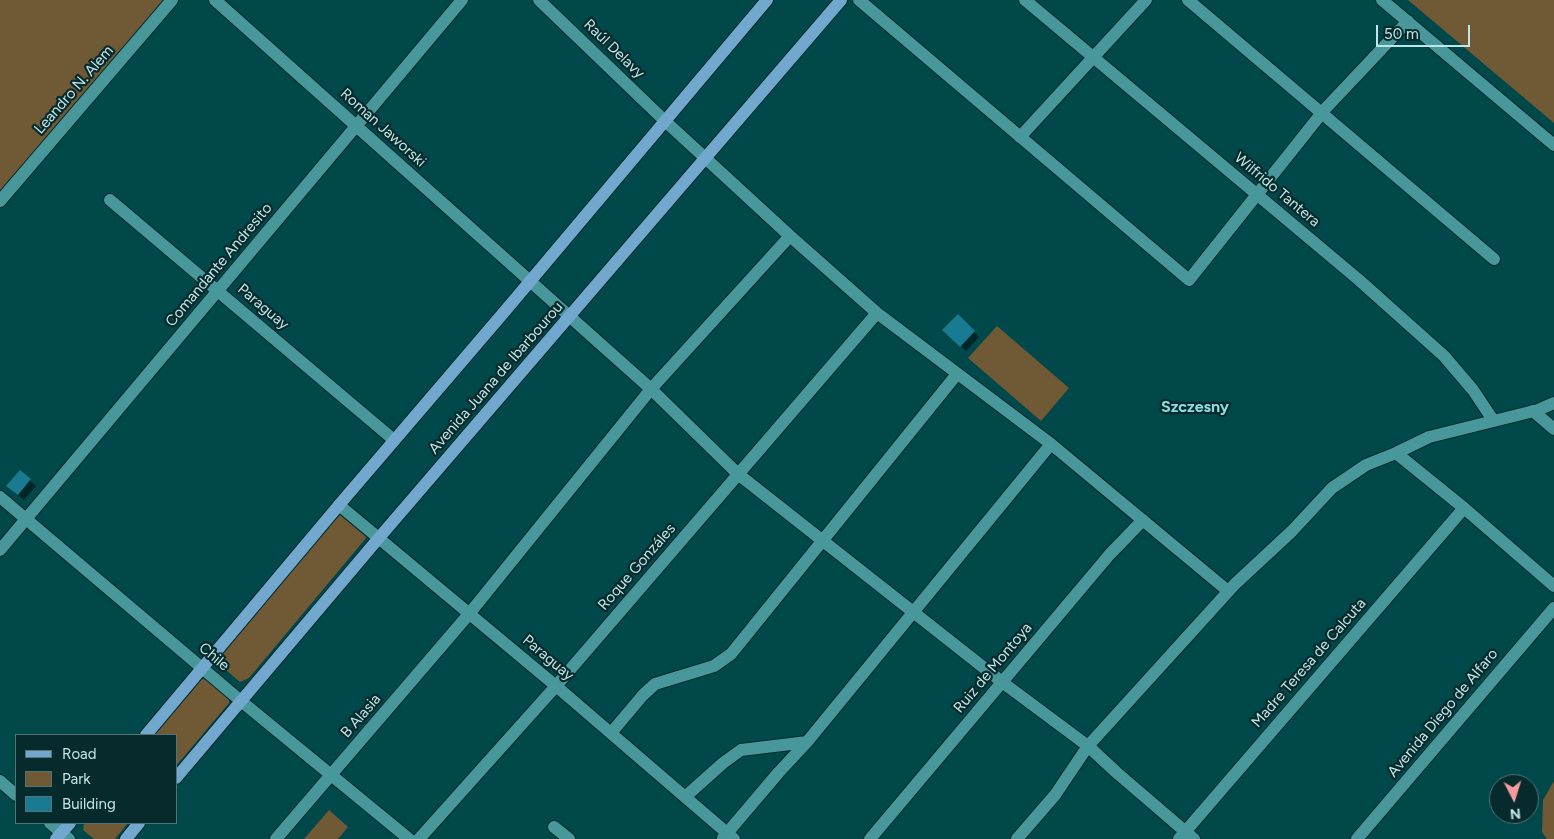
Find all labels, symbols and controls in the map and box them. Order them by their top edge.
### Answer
scale bar [1379,15,1473,47]
street label: Raúl Delavy [580,16,648,82]
text: 50 m [1384,25,1419,43]
street label: Leandro N. Alem [31,42,117,138]
street label: Roman Jaworski [336,85,430,171]
street label: Wilfrido Tantera [1230,149,1324,231]
street label: Comandante Andresito [162,199,276,331]
street label: Paraguay [234,280,292,334]
street label: Avenida Juana de Ibarbourou [425,298,567,458]
district label: Szczesny [1161,397,1229,417]
street label: Roque Gonzáles [594,520,680,614]
street label: Madre Teresa de Calcuta [1248,595,1370,731]
street label: Ruiz de Montoya [950,619,1036,717]
street label: Paraguay [519,631,577,685]
street label: Chile [195,639,233,675]
street label: Avenida Diego de Alfaro [1384,645,1502,781]
street label: B Alasia [337,690,385,742]
legend [15,734,178,824]
text: Road [62,745,97,763]
text: Park [62,770,91,788]
north arrow [1489,774,1539,824]
text: Building [62,795,116,813]
text: N [1509,805,1521,822]

